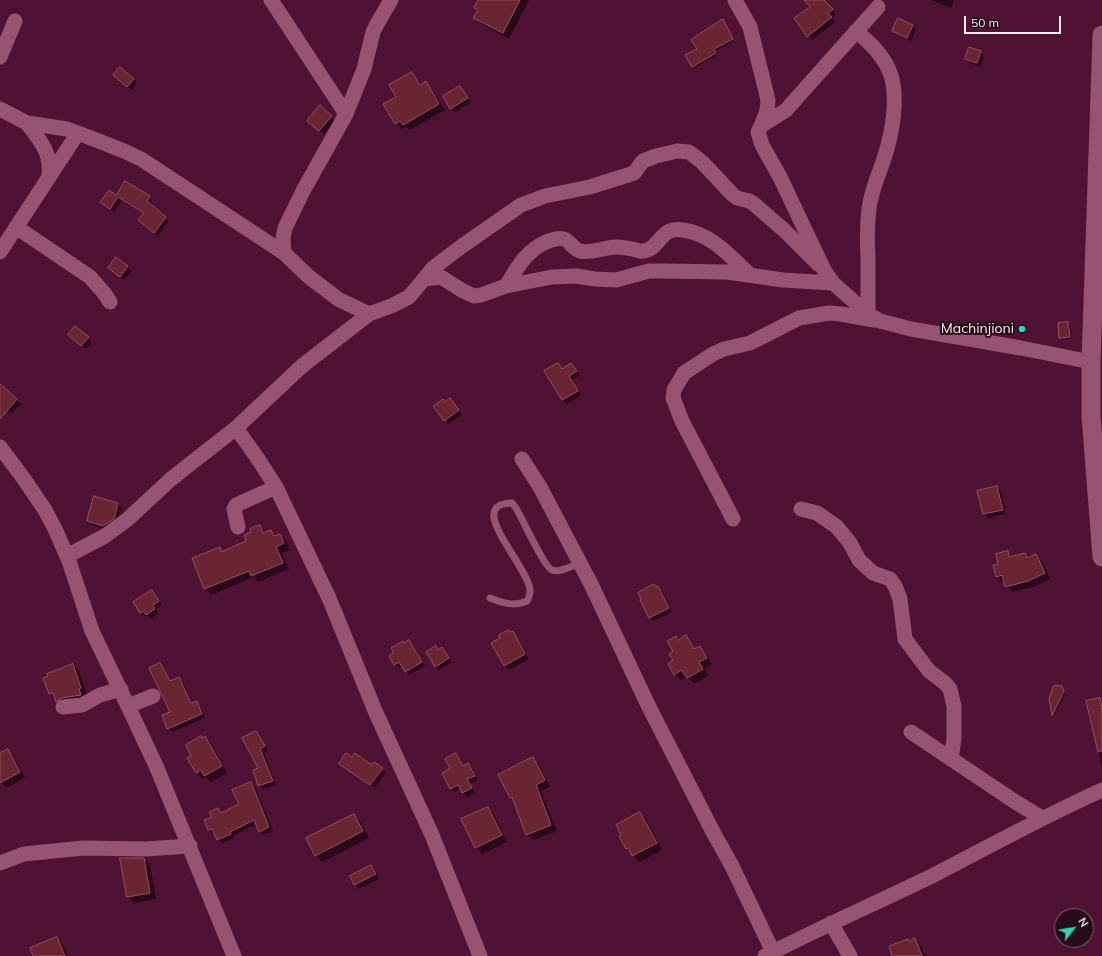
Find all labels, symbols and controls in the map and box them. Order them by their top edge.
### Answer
scale bar [966,8,1063,34]
text: 50 m [971,15,999,30]
place label: Machinjioni [941,321,1014,337]
marker: Machinjioni [1017,324,1027,334]
north arrow [1054,908,1094,948]
text: N [1075,915,1092,930]

